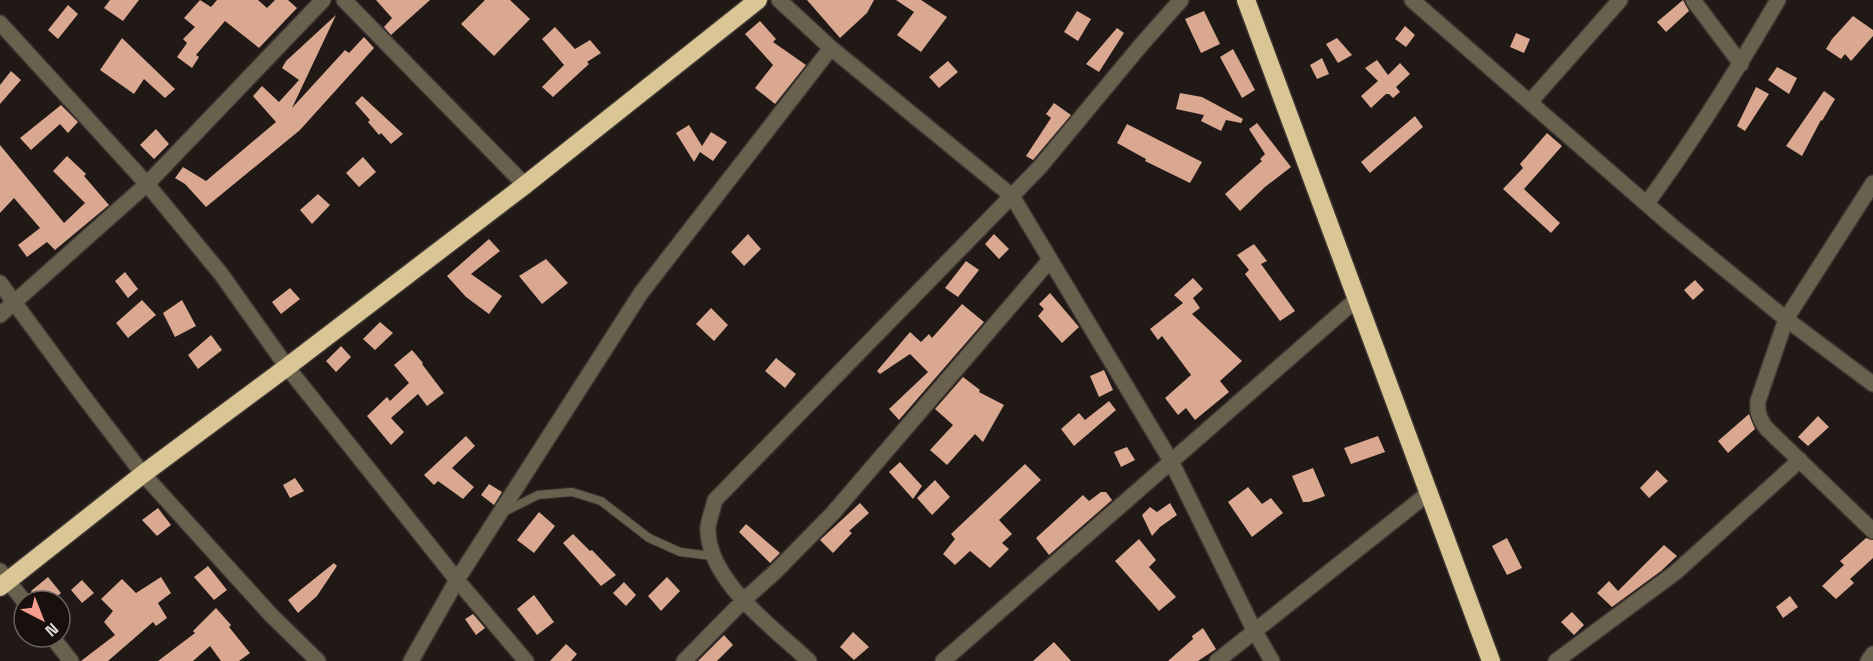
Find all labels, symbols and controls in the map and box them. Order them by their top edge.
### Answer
north arrow [12,589,72,649]
text: N [41,618,63,641]

